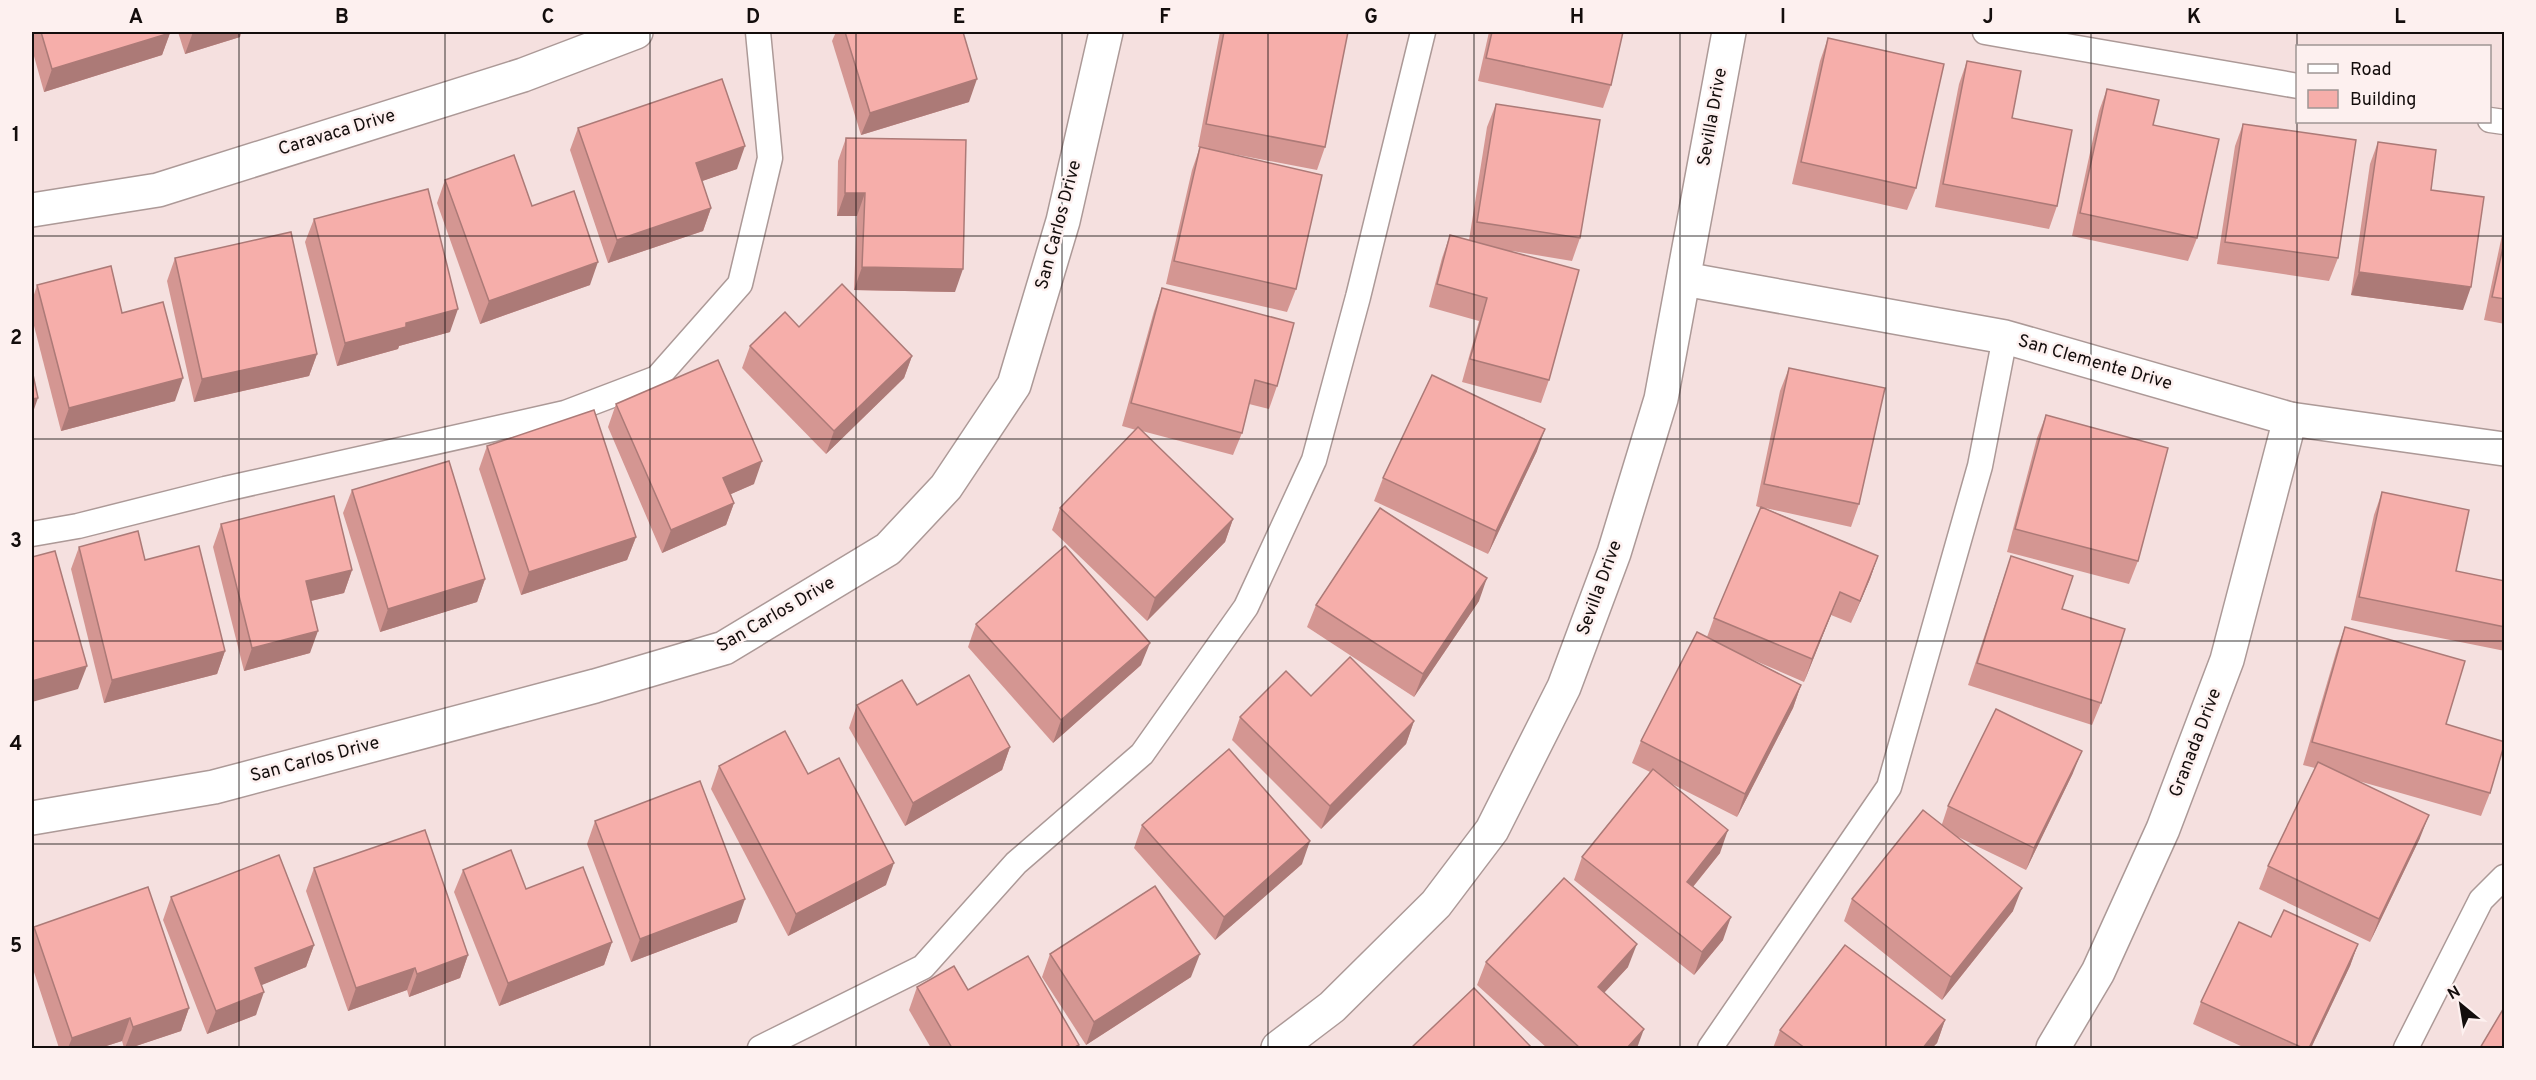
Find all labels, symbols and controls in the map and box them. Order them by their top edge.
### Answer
text: A [129,5,143,31]
text: B [335,5,349,31]
text: C [542,5,554,31]
text: D [746,5,760,31]
text: E [953,5,965,31]
text: F [1159,5,1171,31]
text: G [1364,5,1378,31]
text: H [1570,5,1584,31]
text: I [1780,5,1786,31]
text: J [1982,5,1994,31]
text: K [2187,5,2201,31]
text: L [2394,5,2406,31]
legend [2296,45,2491,123]
text: Road [2350,59,2392,82]
street label: Sevilla Drive [1693,66,1733,168]
text: Building [2350,89,2416,112]
street label: Caravaca Drive [276,104,398,162]
text: 1 [12,123,20,149]
street label: San Carlos Drive [1031,158,1087,292]
text: 2 [10,326,22,352]
street label: San Clemente Drive [2015,330,2175,396]
text: 3 [10,529,22,555]
street label: Sevilla Drive [1572,537,1628,639]
street label: San Carlos Drive [713,572,839,658]
street label: Granada Drive [2165,685,2227,801]
text: 4 [10,732,22,758]
street label: San Carlos Drive [248,732,382,788]
text: 5 [10,934,22,960]
north arrow [2431,975,2491,1035]
text: N [2445,982,2464,1005]

